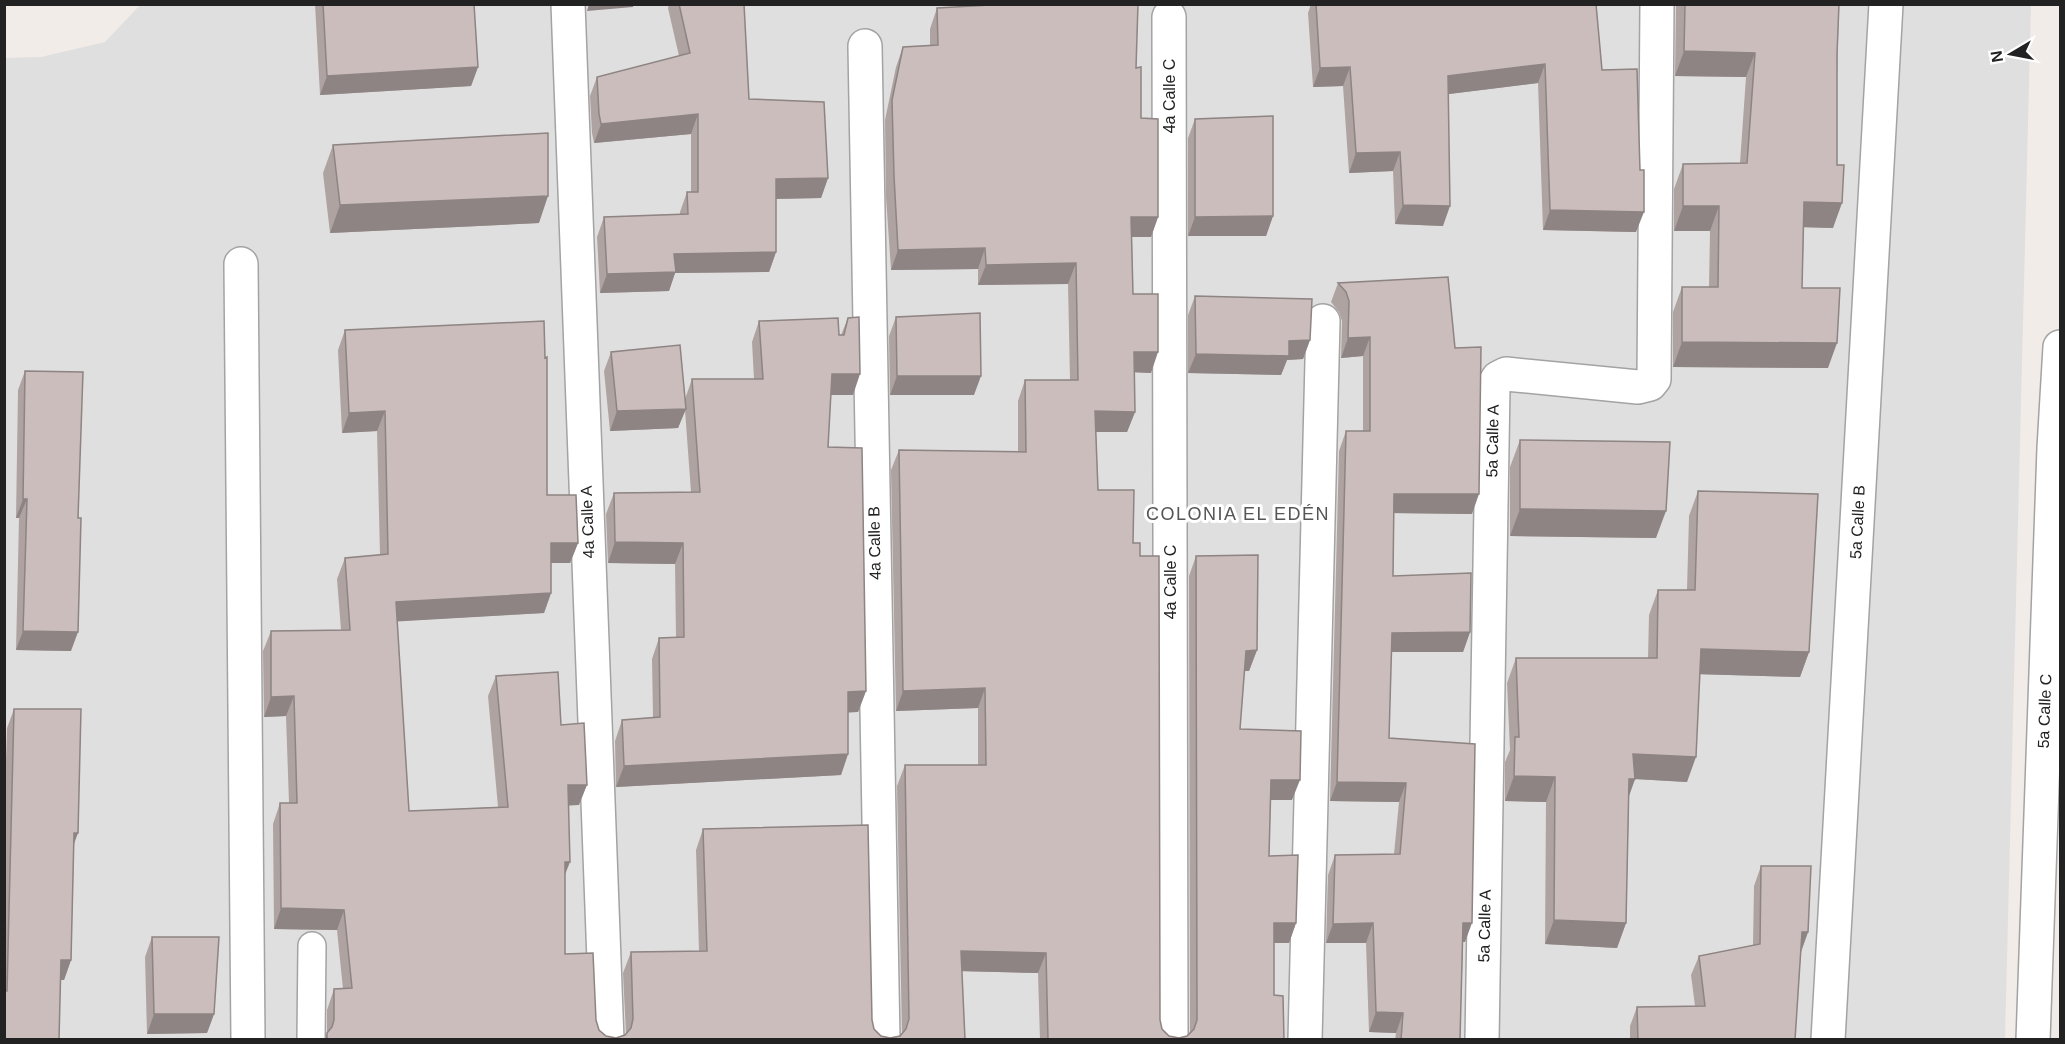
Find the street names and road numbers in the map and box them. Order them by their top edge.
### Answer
street label: 4a Calle C [1161,59,1178,133]
street label: 5a Calle A [1483,404,1502,478]
street label: 4a Calle A [578,485,597,559]
street label: 5a Calle B [1847,485,1868,559]
street label: 4a Calle B [865,506,884,580]
street label: 4a Calle C [1162,545,1179,619]
street label: 5a Calle C [2035,673,2054,749]
street label: 5a Calle A [1475,889,1494,963]

